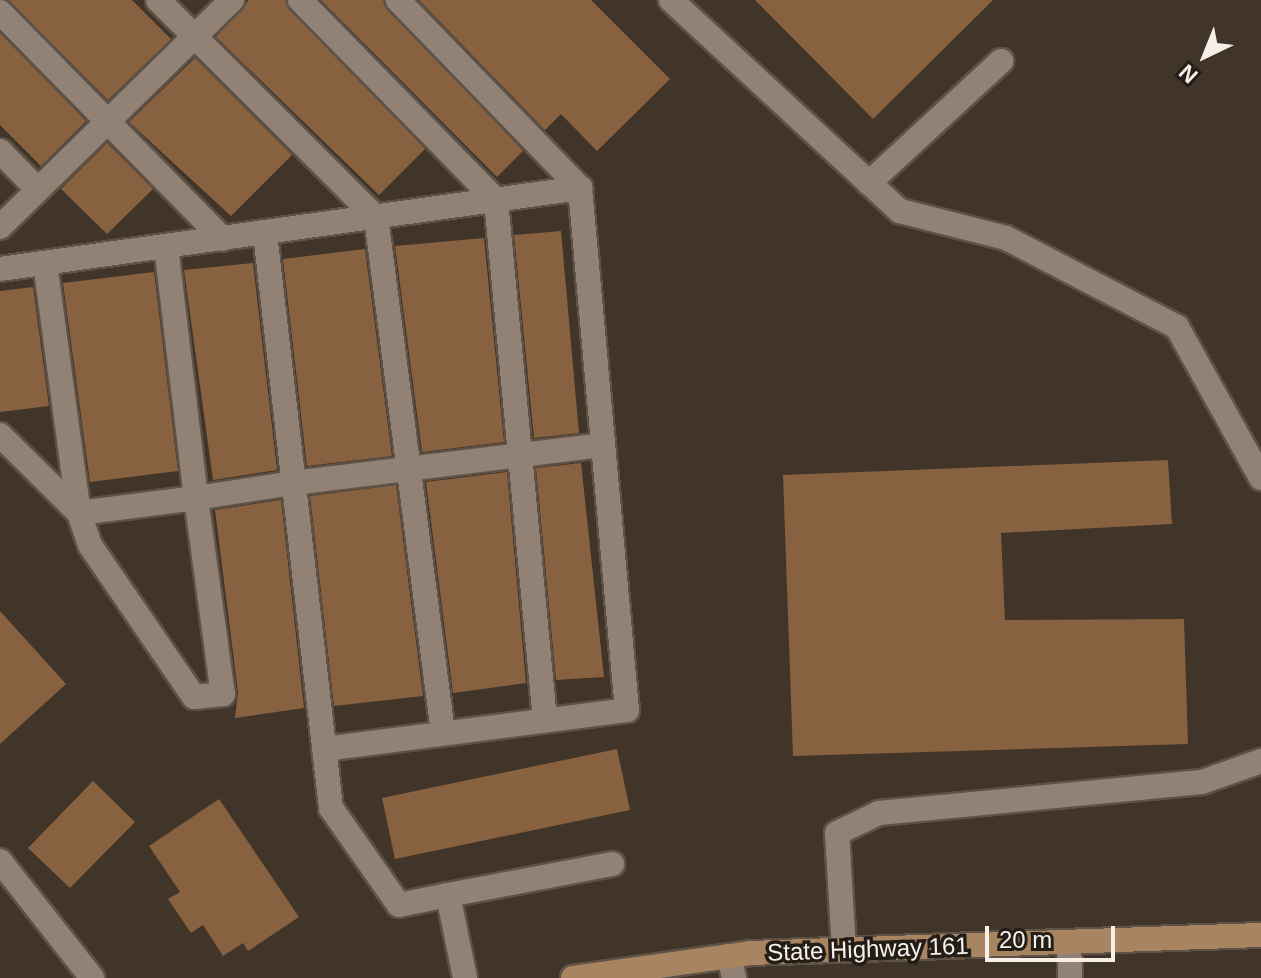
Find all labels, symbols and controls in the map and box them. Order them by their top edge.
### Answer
north arrow [1165,16,1245,96]
text: N [1174,59,1203,88]
scale bar [989,910,1119,960]
text: 20 m [999,926,1052,953]
street label: State Highway 161 [767,931,969,967]

